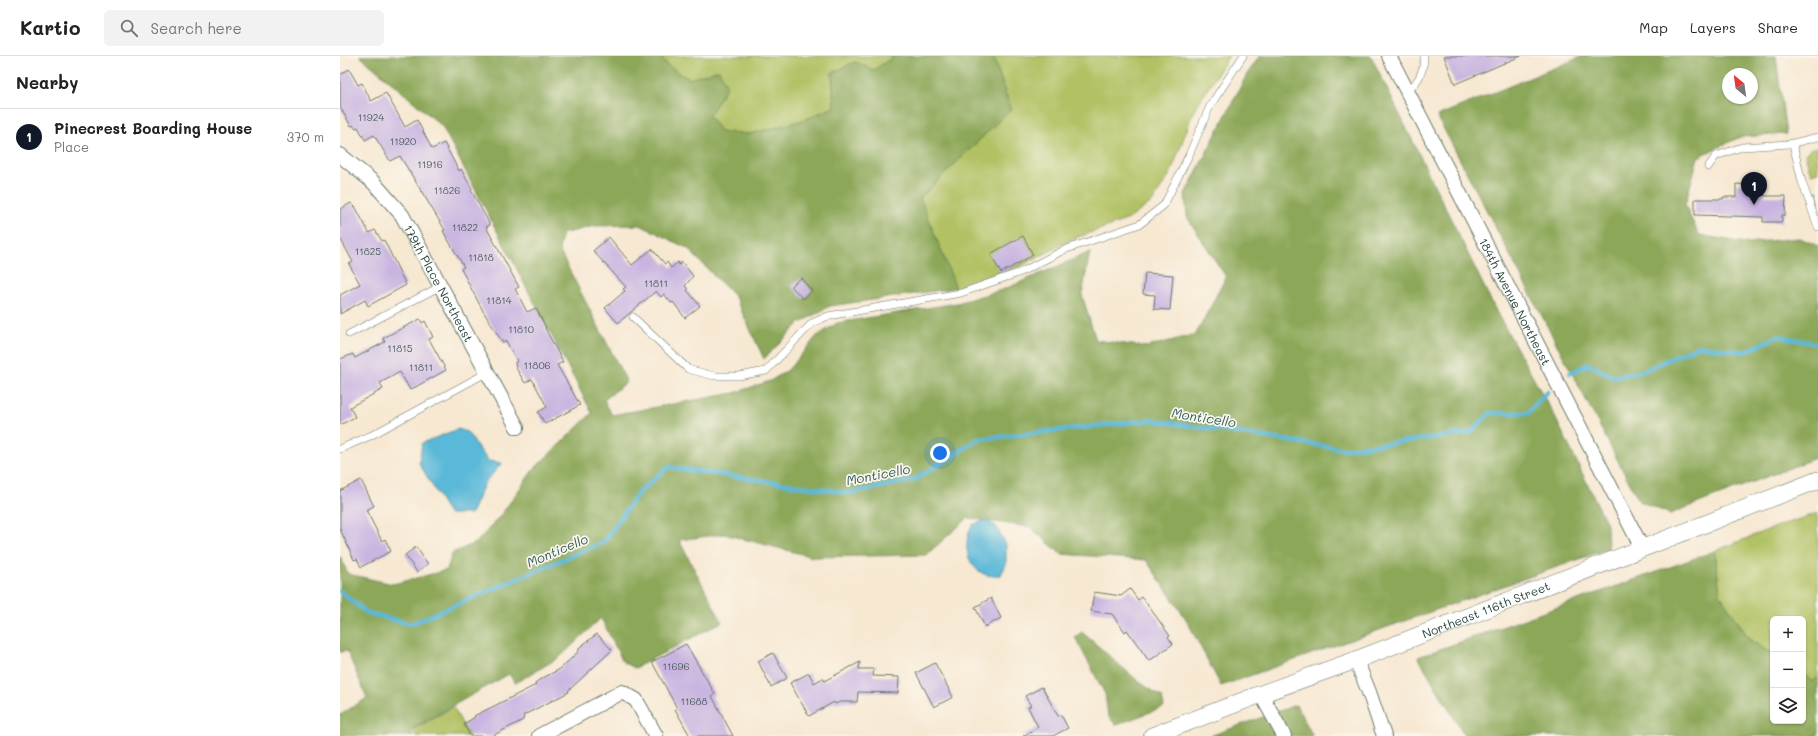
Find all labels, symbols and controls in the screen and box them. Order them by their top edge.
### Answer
search box [104,10,384,46]
text: Kartio [20,15,80,40]
icon: search [118,17,140,39]
text: Search here [150,18,242,38]
text: Map [1639,18,1668,37]
text: Layers [1690,18,1736,37]
text: Share [1758,18,1798,37]
north arrow [1722,68,1758,104]
text: Nearby [16,71,78,93]
house number: 11924 [358,110,384,124]
text: Pinecrest Boarding House [54,118,252,138]
text: 1 [26,128,32,145]
text: 370 m [287,128,324,145]
house number: 11920 [390,134,416,148]
text: Place [54,138,89,155]
house number: 11916 [417,157,443,171]
pin: 1 [1741,172,1767,205]
house number: 11826 [434,183,460,197]
house number: 11822 [452,220,478,234]
street label: 179th Place Northeast [401,222,477,345]
street label: 184th Avenue Northeast [1476,235,1555,368]
house number: 11825 [355,244,381,258]
house number: 11818 [468,250,494,264]
house number: 11811 [644,276,668,290]
house number: 11814 [486,293,512,307]
house number: 11810 [508,322,534,336]
house number: 11815 [387,341,413,355]
house number: 11806 [523,358,551,372]
house number: 11811 [409,360,433,374]
water label: Monticello [1171,404,1238,431]
your location [930,443,950,463]
water label: Monticello [845,459,912,489]
water label: Monticello [524,529,590,571]
street label: Northeast 116th Street [1419,577,1552,642]
map controls [1770,616,1806,724]
button: + [1770,616,1806,652]
button: − [1770,652,1806,688]
house number: 11696 [663,659,689,673]
button: layers [1770,688,1806,724]
house number: 11688 [680,694,708,708]

